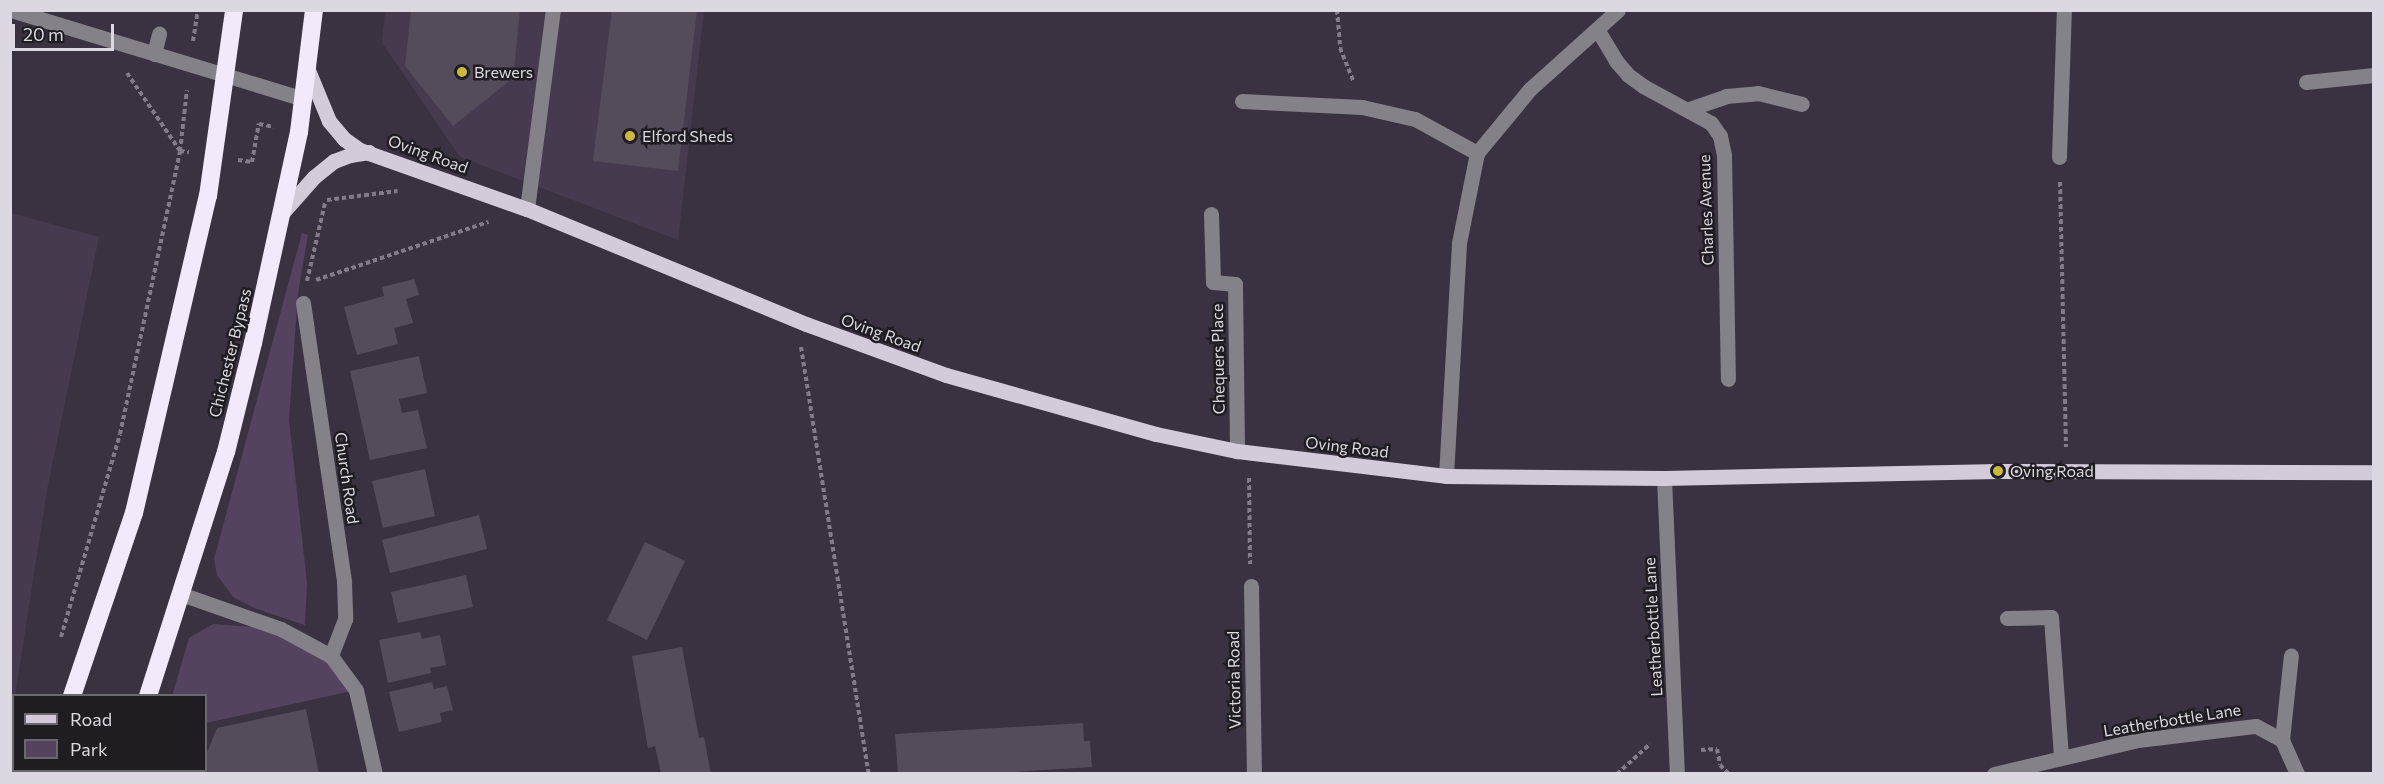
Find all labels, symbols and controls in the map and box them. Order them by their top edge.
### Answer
scale bar [15,12,117,50]
text: 20 m [23,23,64,45]
place label: Brewers [474,62,533,82]
marker: Brewers [455,65,469,79]
place label: Elford Sheds [642,126,733,146]
marker: Elford Sheds [623,129,637,143]
street label: Oving Road [385,131,471,177]
street label: Charles Avenue [1694,154,1718,266]
street label: Chichester Bypass [205,287,255,419]
street label: Chequers Place [1207,304,1229,414]
street label: Oving Road [838,310,924,356]
street label: Church Road [331,431,363,525]
street label: Oving Road [1304,432,1390,462]
place label: Oving Road [2010,461,2094,481]
marker: Oving Road [1991,464,2005,478]
street label: Leatherbottle Lane [1640,557,1666,697]
street label: Victoria Road [1224,631,1244,729]
legend [12,694,207,772]
street label: Leatherbottle Lane [2102,700,2242,740]
text: Road [70,708,112,730]
text: Park [70,738,108,760]

